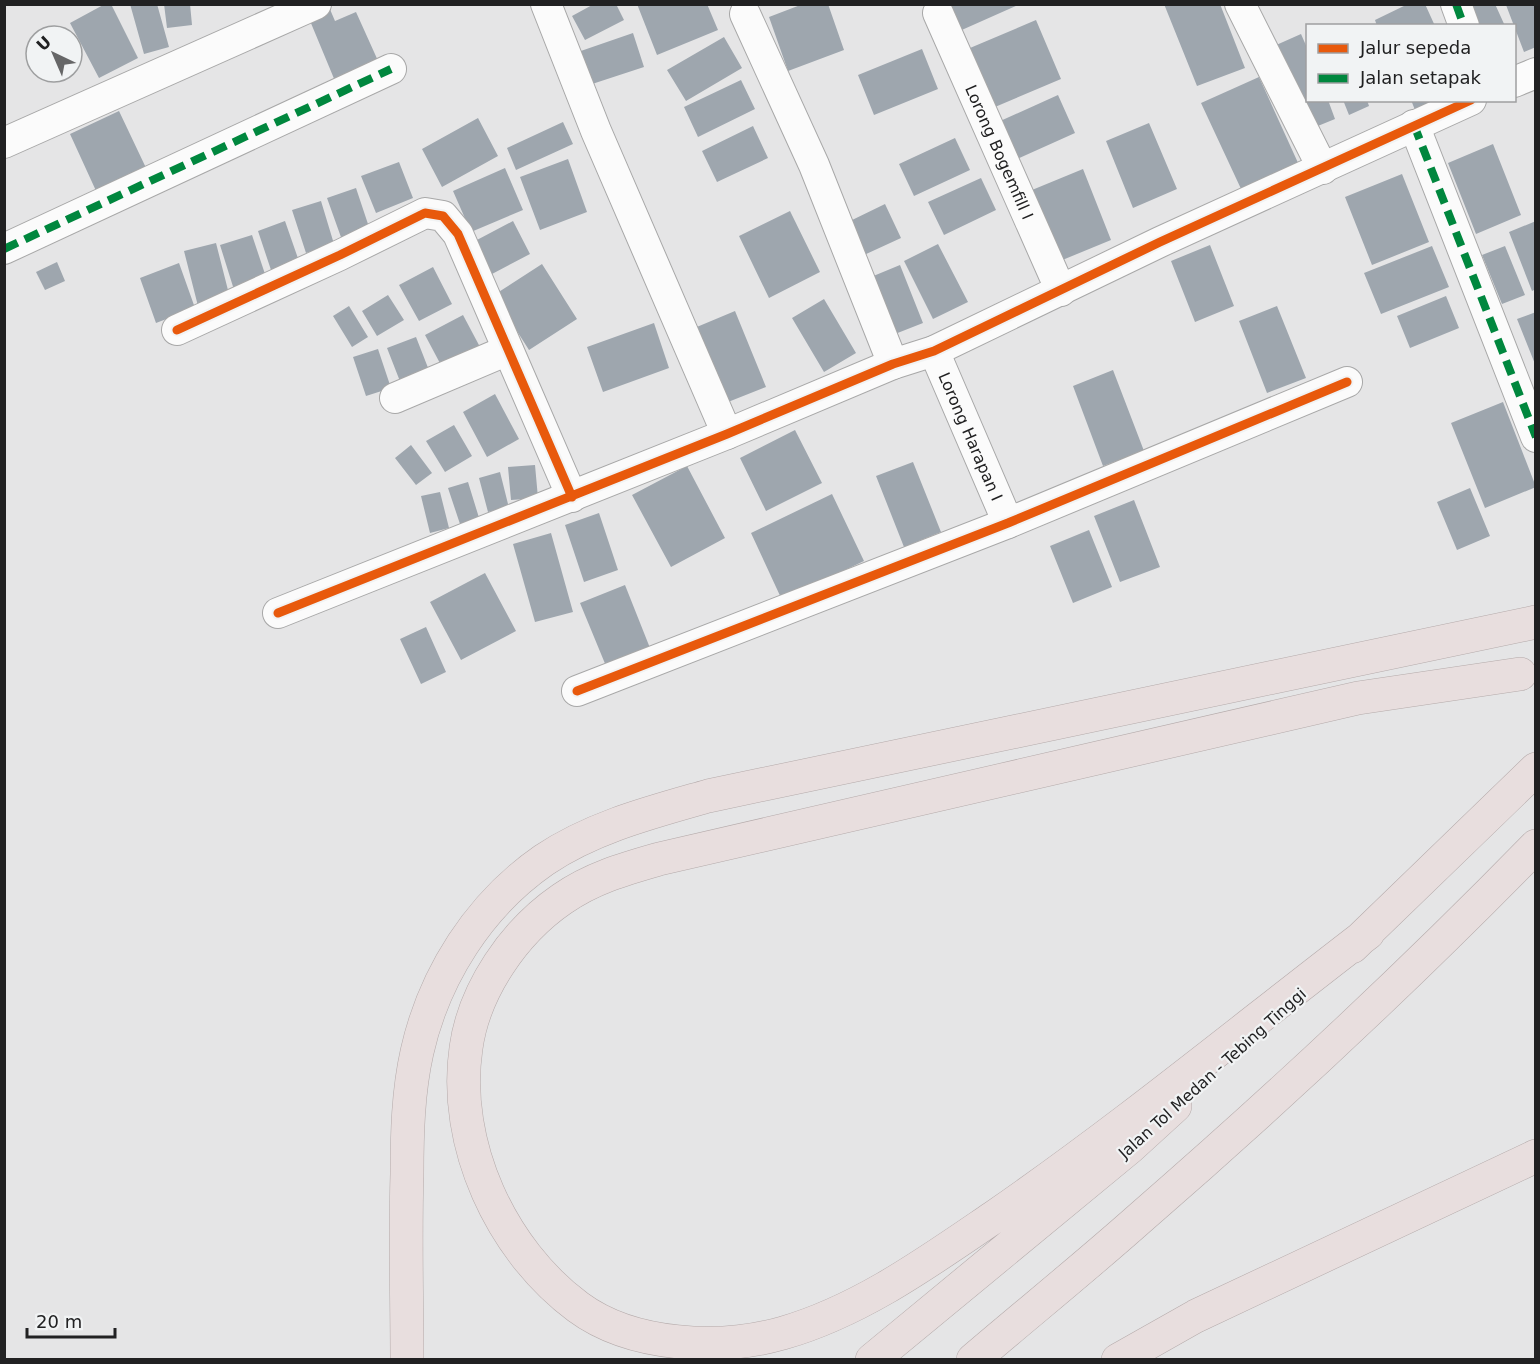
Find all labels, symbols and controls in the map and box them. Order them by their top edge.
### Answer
north arrow [24,24,84,84]
legend [1306,24,1516,102]
text: U [33,32,55,55]
text: Jalur sepeda [1359,37,1471,58]
text: Jalan setapak [1359,67,1481,88]
street label: Lorong Bogemfill I [961,82,1037,222]
street label: Lorong Harapan I [934,369,1006,504]
street label: Jalan Tol Medan - Tebing Tinggi [1114,984,1310,1163]
scale bar [27,1301,116,1339]
text: 20 m [36,1311,82,1332]

